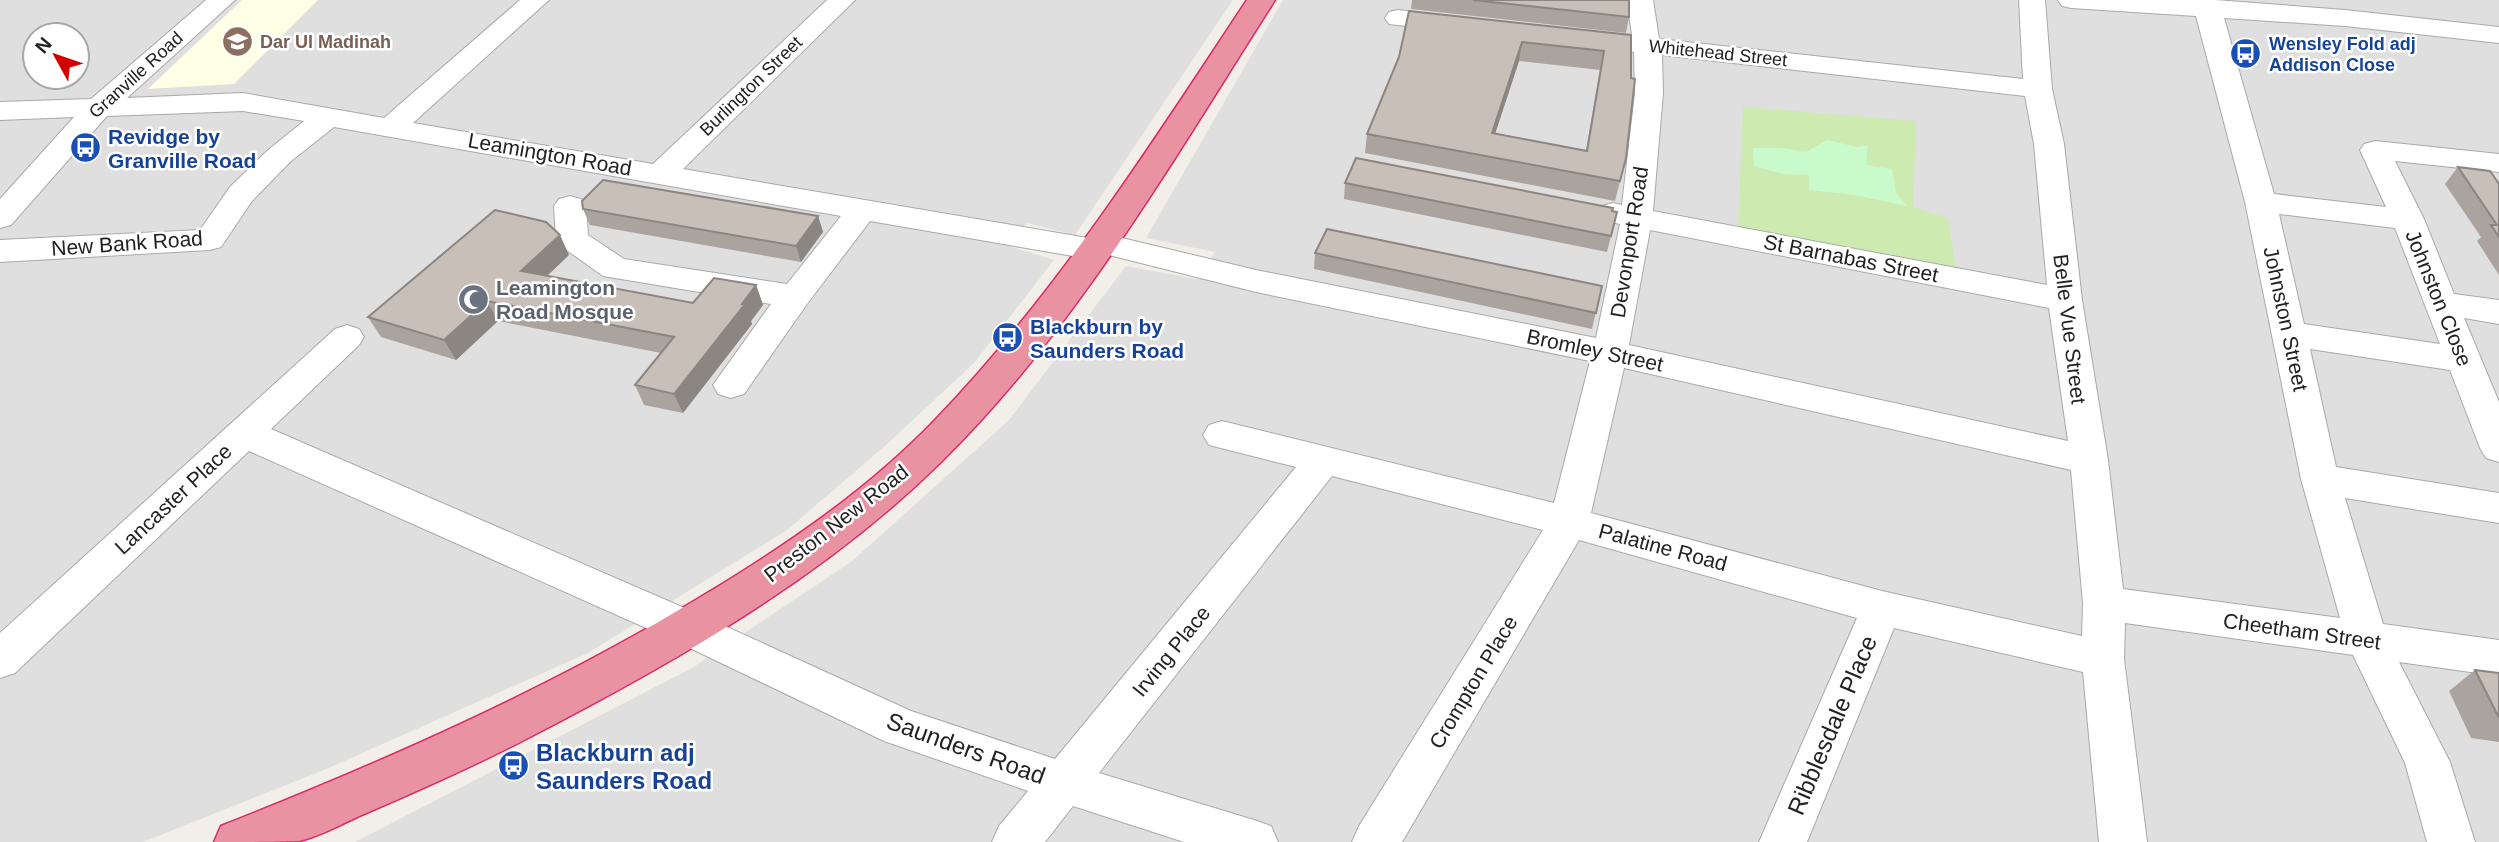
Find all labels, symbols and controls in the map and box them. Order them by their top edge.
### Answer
north arrow [21,21,91,91]
school or university icon: Dar Ul Madinah [220,25,254,59]
street label: Granville Road [85,28,187,122]
place label: Dar Ul Madinah [260,32,391,52]
street label: Burlington Street [696,32,806,140]
text: N [31,33,56,57]
place label: Wensley Fold adj Addison Close [2269,34,2416,75]
street label: Whitehead Street [1648,36,1788,70]
bus stop icon: Wensley Fold adj Addison Close [2229,37,2263,71]
place label: Revidge by Granville Road [108,125,256,172]
street label: Leamington Road [466,128,634,180]
bus stop icon: Revidge by Granville Road [68,131,102,165]
street label: Devonport Road [1606,165,1652,319]
street label: New Bank Road [51,226,203,260]
street label: Johnston Close [2401,227,2477,369]
street label: St Barnabas Street [1762,230,1940,286]
street label: Johnston Street [2259,245,2313,393]
street label: Belle Vue Street [2049,253,2091,405]
place label: Leamington Road Mosque [496,276,634,323]
mosque icon: Leamington Road Mosque [456,282,490,316]
place label: Blackburn by Saunders Road [1030,315,1184,362]
bus stop icon: Blackburn by Saunders Road [990,321,1024,355]
street label: Bromley Street [1525,324,1665,376]
street label: Lancaster Place [110,439,236,559]
street label: Preston New Road [759,460,913,586]
street label: Palatine Road [1596,519,1730,575]
street label: Irving Place [1128,601,1214,701]
street label: Cheetham Street [2222,609,2382,653]
street label: Crompton Place [1424,612,1522,752]
street label: Ribblesdale Place [1782,631,1882,819]
street label: Saunders Road [883,707,1049,789]
place label: Blackburn adj Saunders Road [536,739,712,794]
bus stop icon: Blackburn adj Saunders Road [496,749,530,783]

